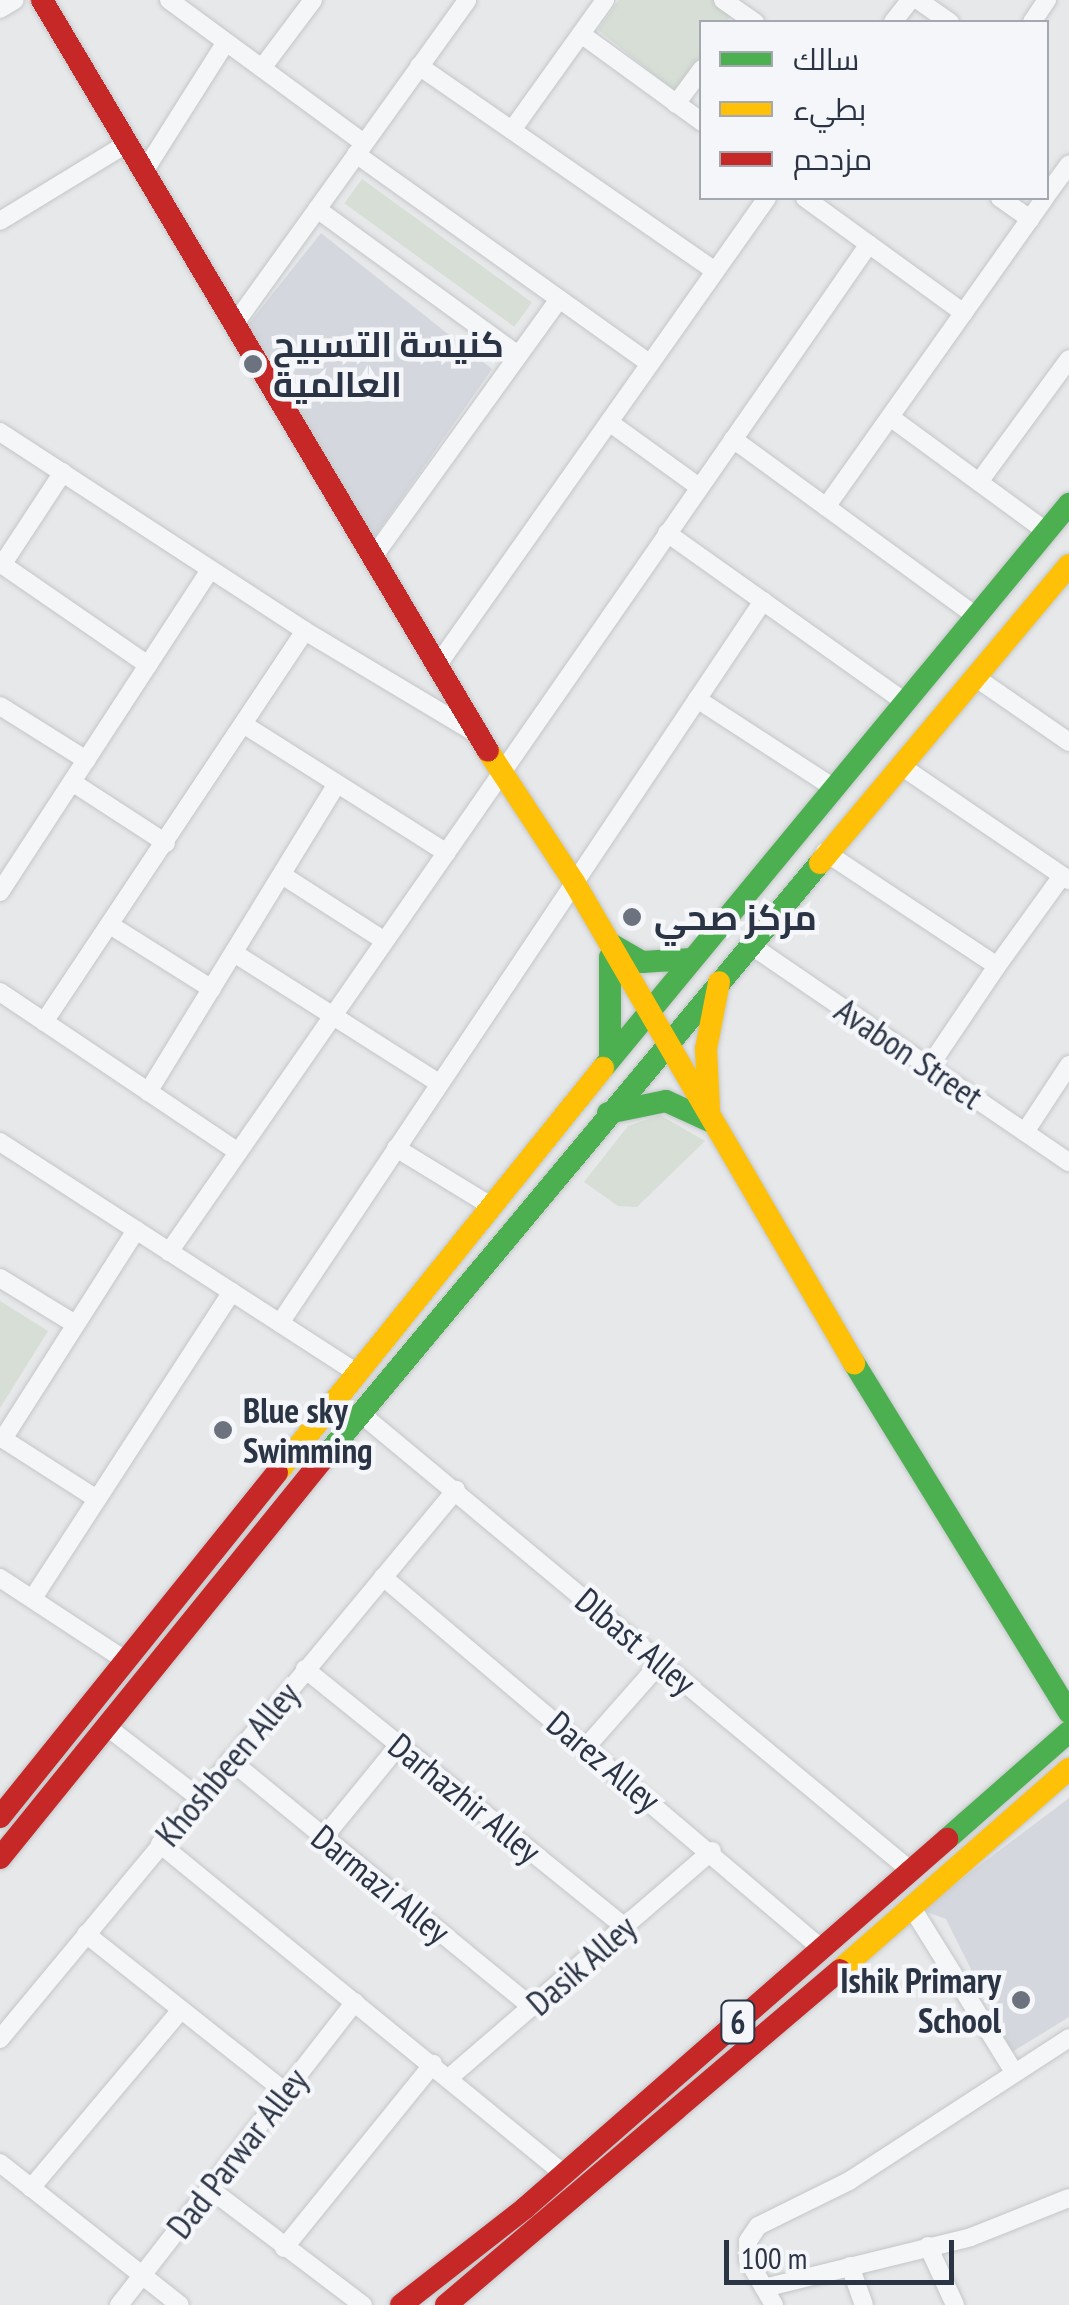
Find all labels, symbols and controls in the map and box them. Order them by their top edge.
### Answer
legend [699,20,1049,200]
text: سالك [793,39,859,78]
text: بطيء [793,89,866,128]
text: مزدحم [793,139,872,178]
place label: كنيسة التسبيح العالمية [273,323,504,405]
marker: كنيسة التسبيح العالمية [242,353,264,375]
place label: مركز صحي [654,896,817,938]
marker: مركز صحي [619,904,645,930]
street label: Avabon Street [827,988,991,1118]
place label: Blue sky Swimming [243,1389,373,1471]
marker: Blue sky Swimming [212,1419,234,1441]
street label: Dlbast Alley [567,1578,705,1704]
street label: Khoshbeen Alley [146,1673,308,1855]
street label: Darez Alley [538,1701,670,1821]
street label: Darhazhir Alley [380,1724,550,1872]
street label: Darmazi Alley [303,1815,459,1953]
street label: Dasik Alley [517,1906,645,2024]
place label: Ishik Primary School [839,1959,1001,2041]
marker: Ishik Primary School [1010,1989,1032,2011]
road number: 6 [718,1995,758,2049]
street label: Dad Parwar Alley [157,2059,317,2247]
scale bar [729,2220,959,2282]
text: 100 m [741,2238,807,2277]

